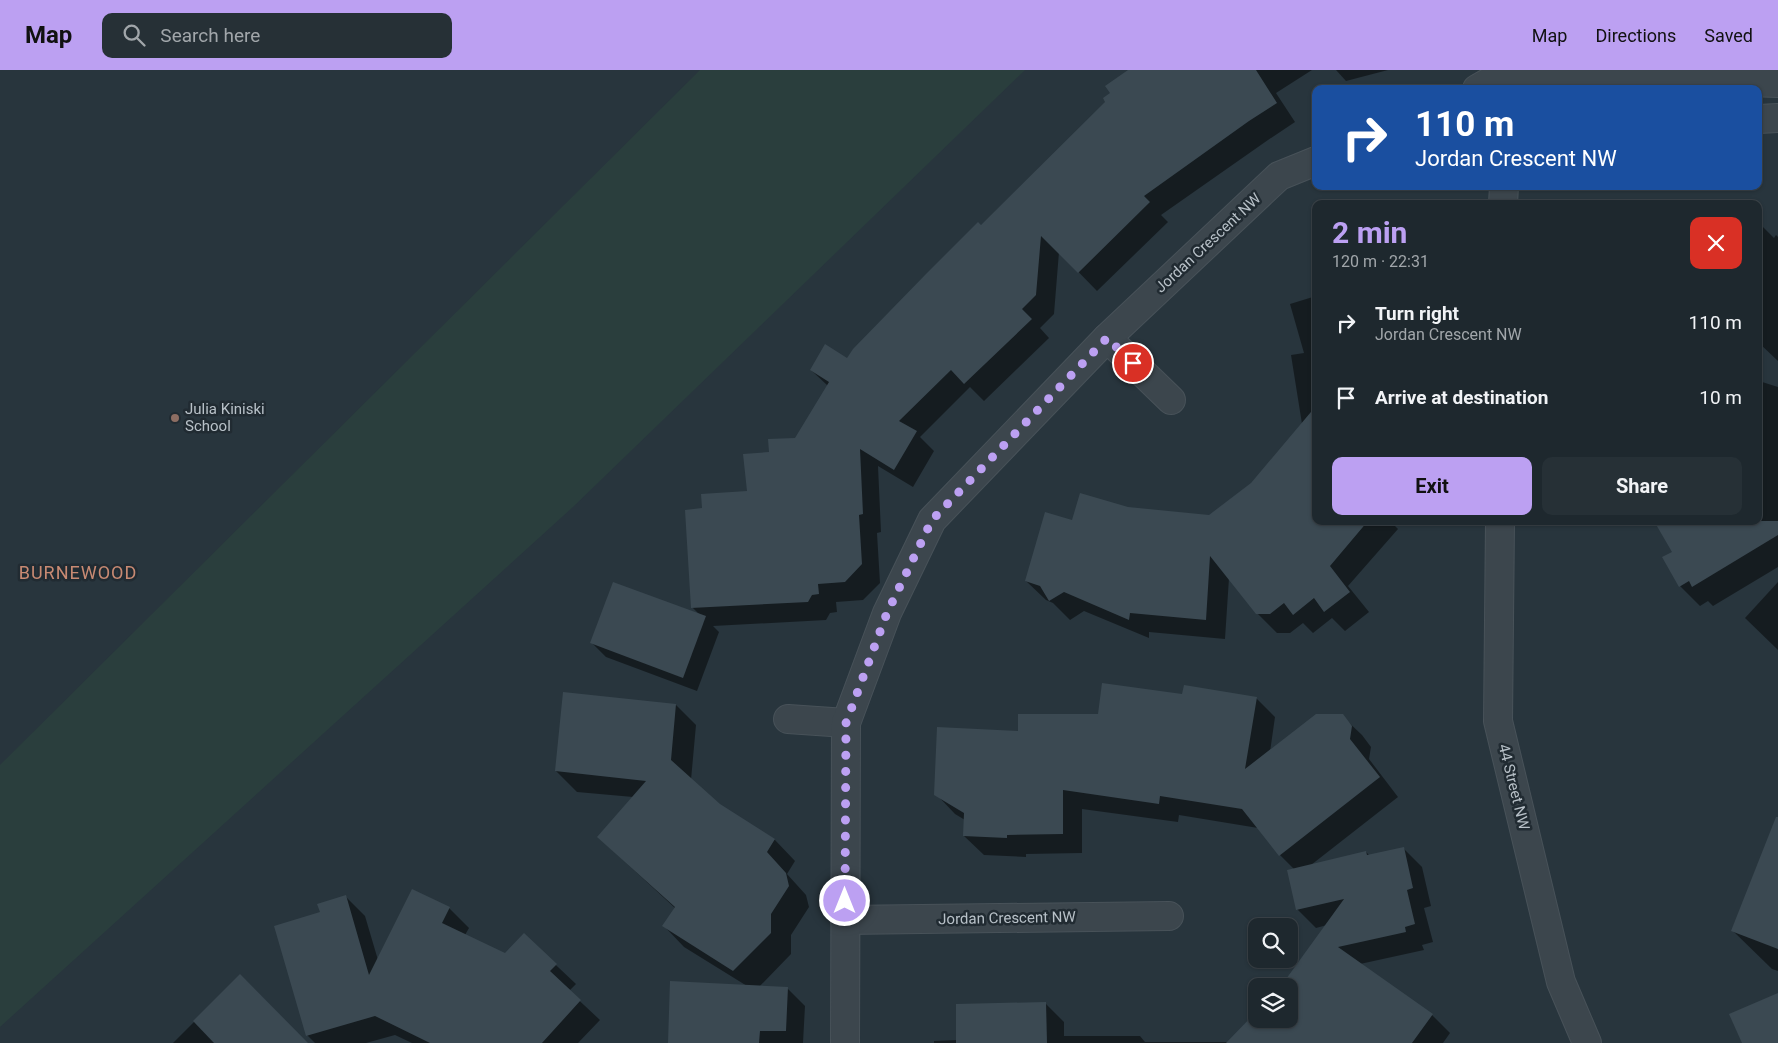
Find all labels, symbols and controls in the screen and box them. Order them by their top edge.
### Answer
search box [102,13,452,58]
text: Map [25,21,72,49]
icon: search [120,21,148,49]
text: Search here [160,24,260,47]
text: Map [1532,25,1567,46]
text: Directions [1595,25,1676,46]
text: Saved [1704,25,1753,46]
text: 110 m [1415,104,1514,145]
icon: right [1332,105,1397,170]
text: Jordan Crescent NW [1415,146,1617,171]
street label: Jordan Crescent NW [1152,190,1264,296]
text: 2 min [1332,215,1407,250]
button: close [1690,217,1742,269]
text: 120 m · 22:31 [1332,252,1429,271]
text: Turn right [1375,302,1459,325]
icon: right [1332,309,1360,337]
text: 110 m [1689,311,1742,334]
text: Jordan Crescent NW [1375,325,1522,344]
pin [1112,342,1154,384]
icon: arrive [1119,349,1147,377]
icon: arrive [1332,384,1360,412]
text: Arrive at destination [1375,386,1548,409]
text: 10 m [1699,386,1742,409]
place label: Julia Kiniski School [185,400,265,435]
marker: Julia Kiniski School [169,412,181,424]
button: Exit [1332,457,1532,515]
button: Share [1542,457,1742,515]
district label: BURNEWOOD [19,562,137,583]
street label: 44 Street NW [1495,742,1533,832]
position arrow [818,874,870,926]
street label: Jordan Crescent NW [938,908,1076,928]
map controls [1248,918,1298,1028]
button: search [1248,918,1298,968]
button: layers [1248,978,1298,1028]

